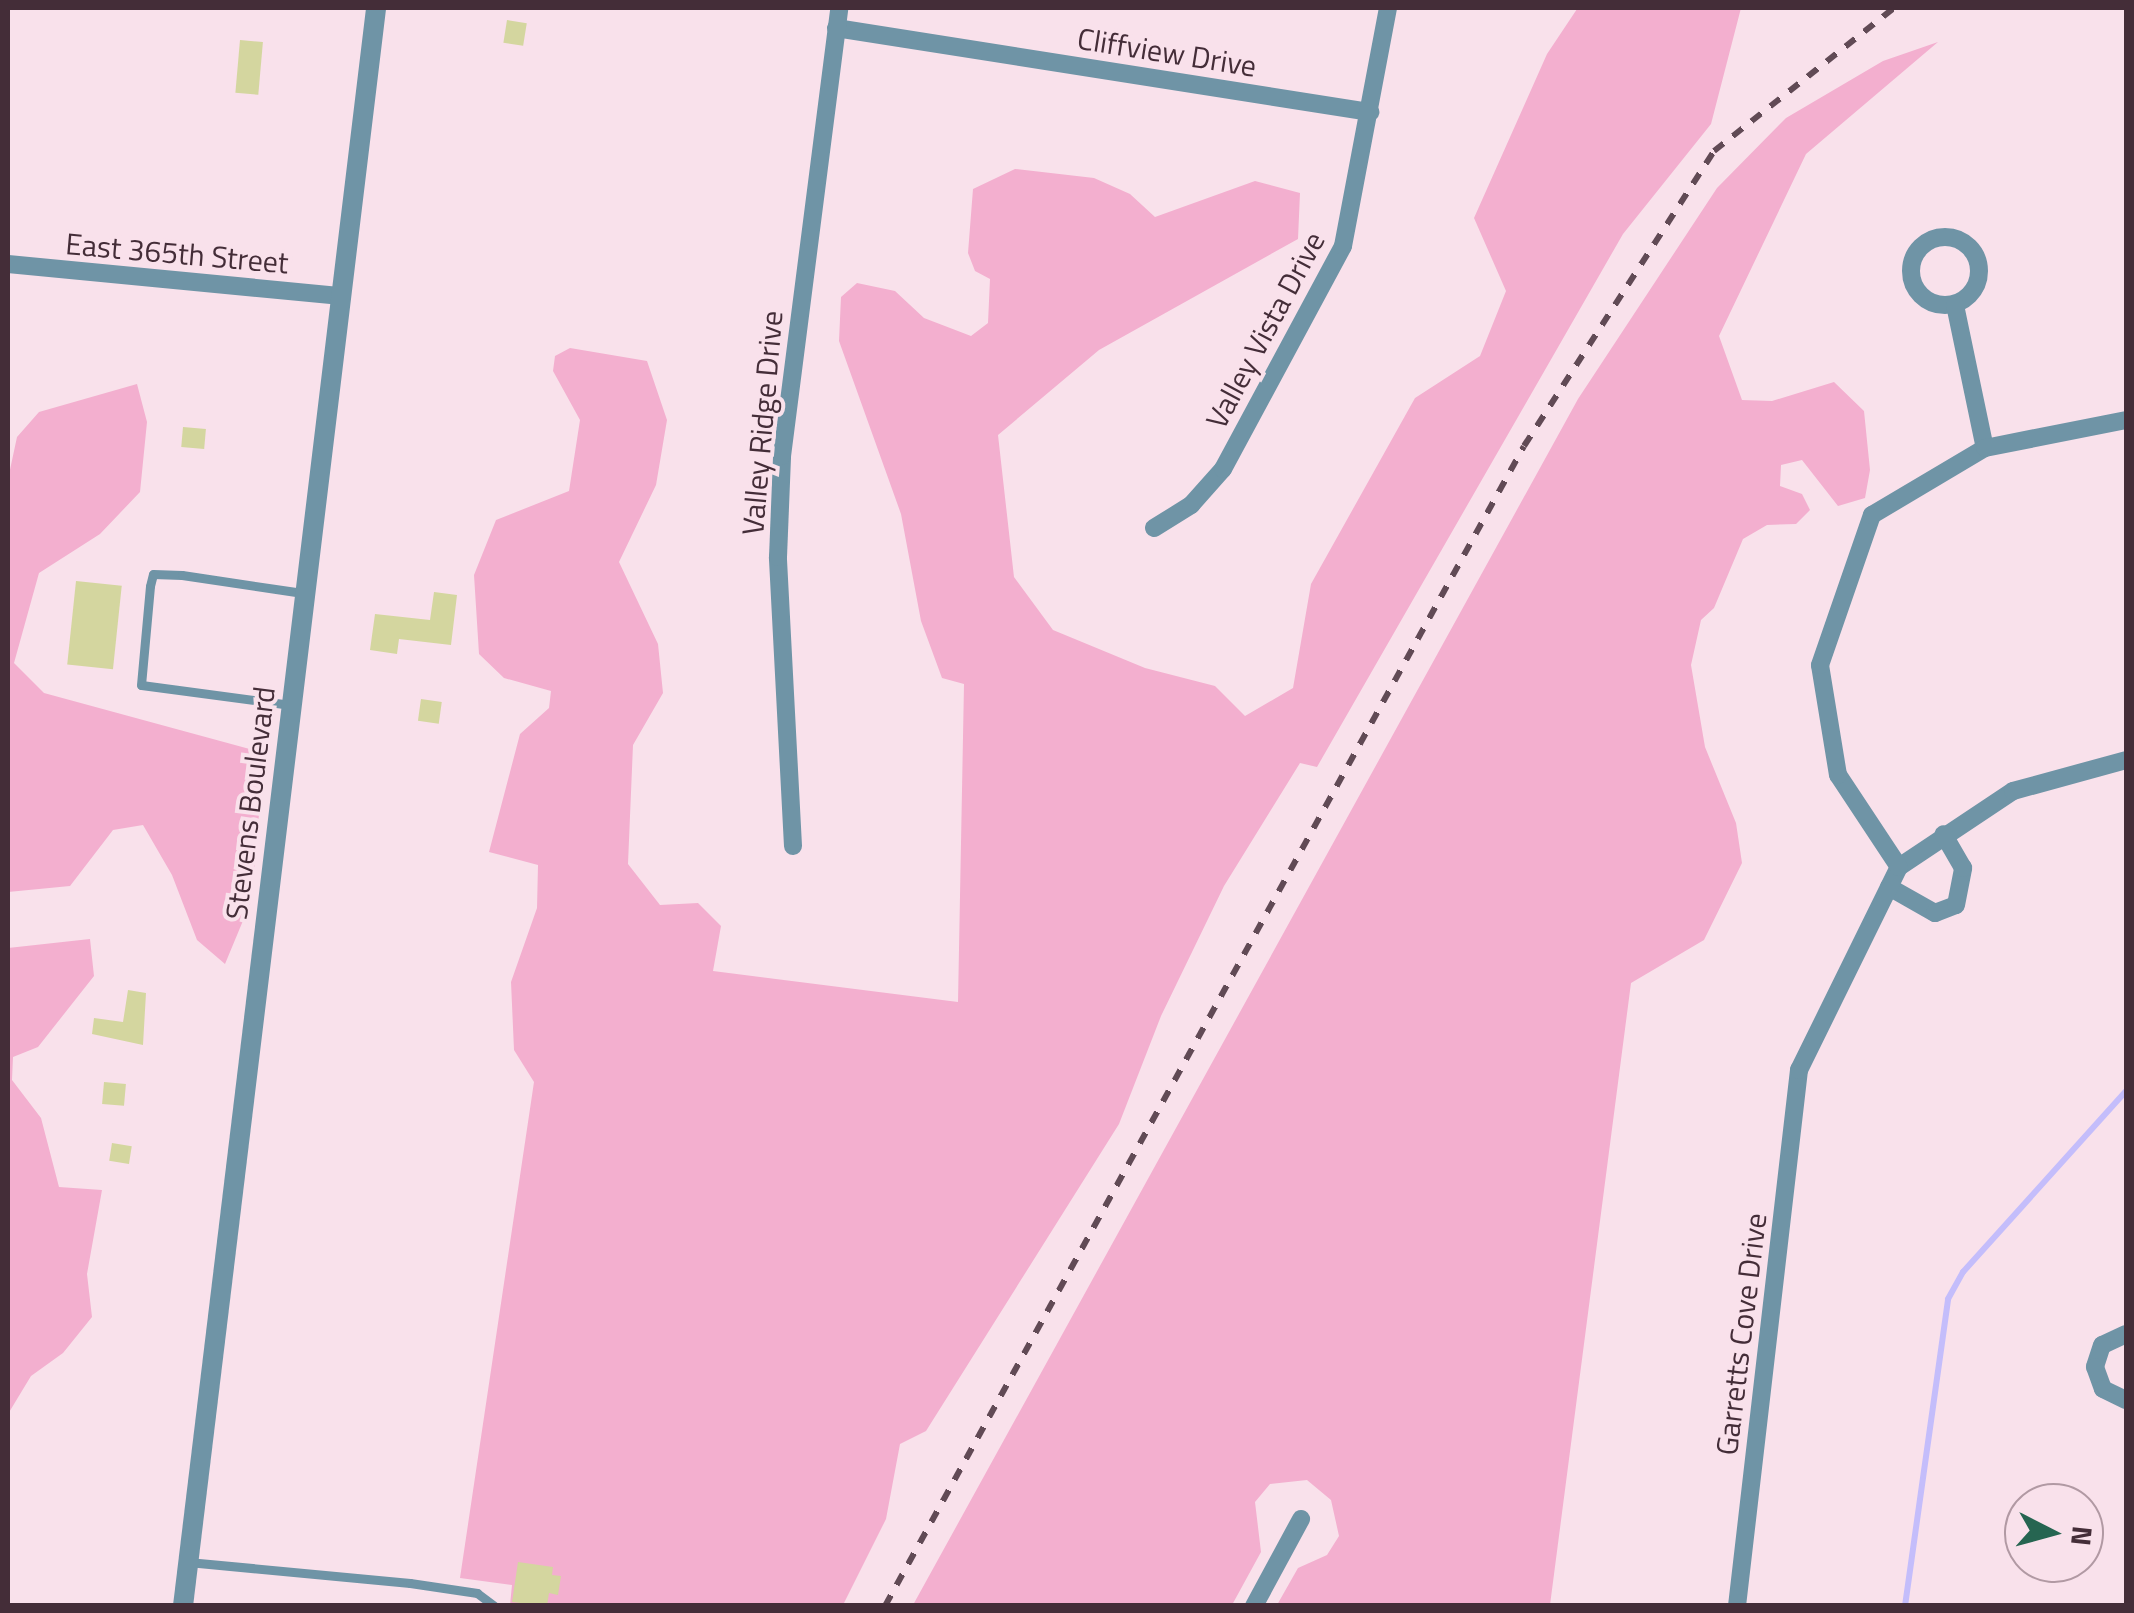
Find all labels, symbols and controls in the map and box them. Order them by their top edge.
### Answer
street label: Cliffview Drive [1075,20,1259,84]
street label: East 365th Street [64,225,290,281]
street label: Valley Vista Drive [1198,226,1332,434]
street label: Valley Ridge Drive [734,309,790,537]
street label: Stevens Boulevard [218,684,282,922]
street label: Garretts Cove Drive [1708,1211,1774,1457]
north arrow [2004,1483,2104,1583]
text: N [2060,1524,2105,1548]

